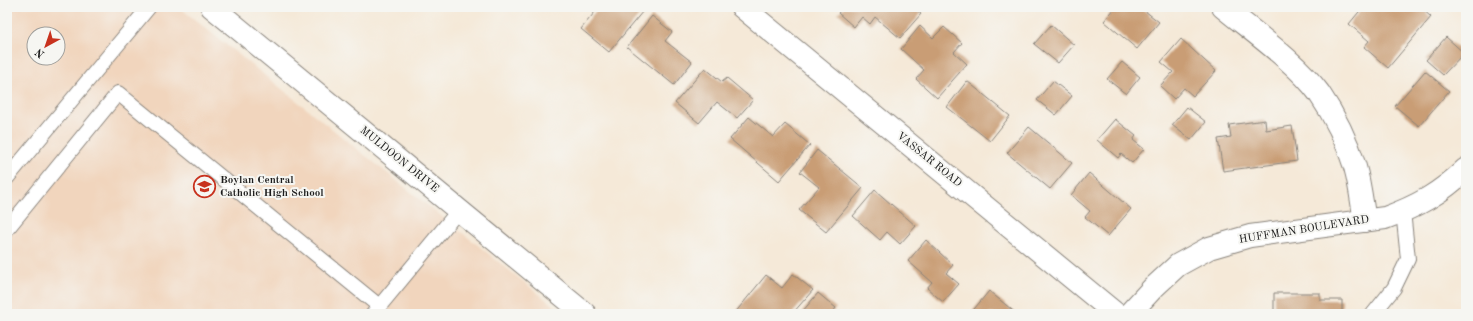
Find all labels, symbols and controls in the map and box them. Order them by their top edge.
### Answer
north arrow [26,26,66,66]
text: N [33,45,47,59]
street label: MULDOON DRIVE [358,125,440,195]
street label: VASSAR ROAD [894,131,964,190]
school or university icon: Boylan Central Catholic High School [192,173,218,199]
place label: Boylan Central Catholic High School [220,175,324,199]
street label: HUFFMAN BOULEVARD [1238,214,1370,246]

